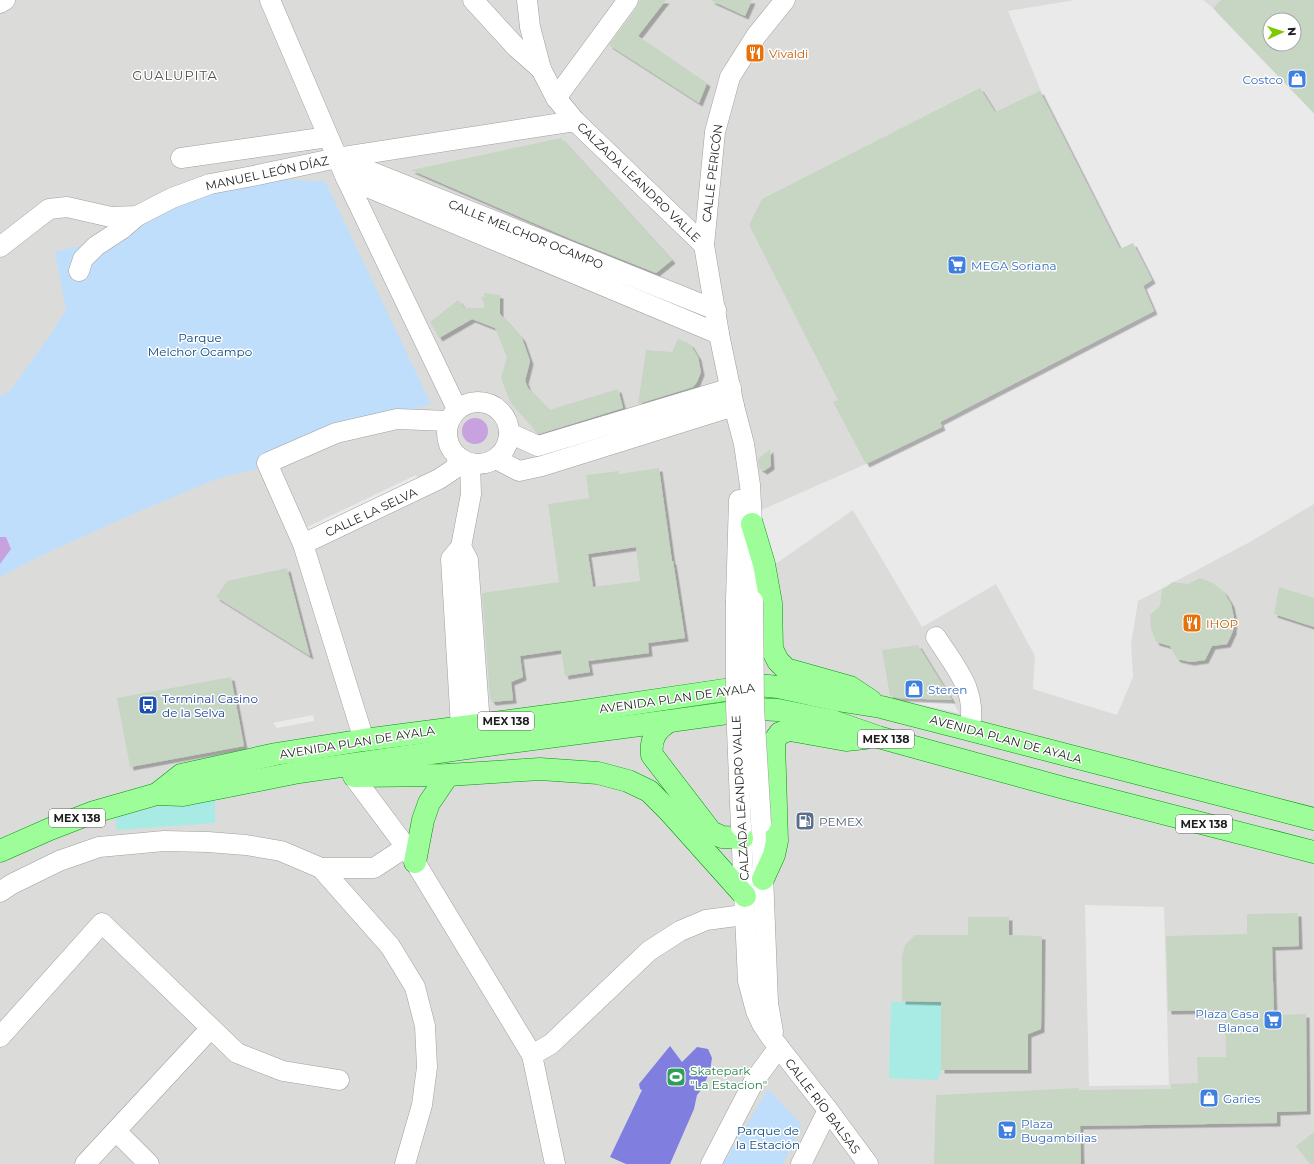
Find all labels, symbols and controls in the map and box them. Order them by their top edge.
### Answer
north arrow [1262,12,1302,52]
text: N [1285,27,1299,36]
restaurant icon: Vivaldi [744,42,766,64]
place label: Vivaldi [769,46,808,61]
district label: GUALUPITA [132,67,218,83]
shop icon: Costco [1286,68,1308,90]
place label: Costco [1243,72,1283,87]
street label: CALZADA LEANDRO VALLE [574,119,704,245]
street label: CALLE PERICÓN [699,123,725,223]
street label: MANUEL LEÓN DÍAZ [204,153,330,193]
street label: CALLE MELCHOR OCAMPO [446,196,606,272]
supermarket icon: MEGA Soriana [946,254,968,276]
place label: MEGA Soriana [971,258,1057,273]
park label: Parque Melchor Ocampo [148,330,252,359]
street label: CALLE LA SELVA [323,484,420,540]
restaurant icon: IHOP [1181,612,1203,634]
place label: IHOP [1206,616,1238,631]
shop icon: Steren [903,678,925,700]
street label: AVENIDA PLAN DE AYALA [598,680,756,716]
place label: Steren [928,682,967,697]
place label: Terminal Casino de la Selva [162,691,258,720]
bus stop icon: Terminal Casino de la Selva [137,694,159,716]
street label: AVENIDA PLAN DE AYALA [928,711,1084,767]
road number: MEX 138 [478,712,534,730]
street label: CALZADA LEANDRO VALLE [728,715,752,881]
street label: AVENIDA PLAN DE AYALA [278,722,436,762]
road number: MEX 138 [858,730,914,748]
road number: MEX 138 [49,809,105,827]
fuel station icon: PEMEX [794,810,816,832]
place label: PEMEX [819,814,863,829]
road number: MEX 138 [1176,815,1232,833]
place label: Plaza Casa Blanca [1195,1006,1259,1035]
supermarket icon: Plaza Casa Blanca [1262,1009,1284,1031]
street label: CALLE RÍO BALSAS [782,1055,864,1157]
place label: Skatepark "La Estacion" [690,1063,767,1092]
sports icon: Skatepark "La Estacion" [665,1066,687,1088]
shop icon: Garies [1198,1087,1220,1109]
place label: Garies [1223,1091,1261,1106]
place label: Plaza Bugambilias [1021,1116,1097,1145]
supermarket icon: Plaza Bugambilias [996,1119,1018,1141]
park label: Parque de la Estación [736,1123,800,1152]

